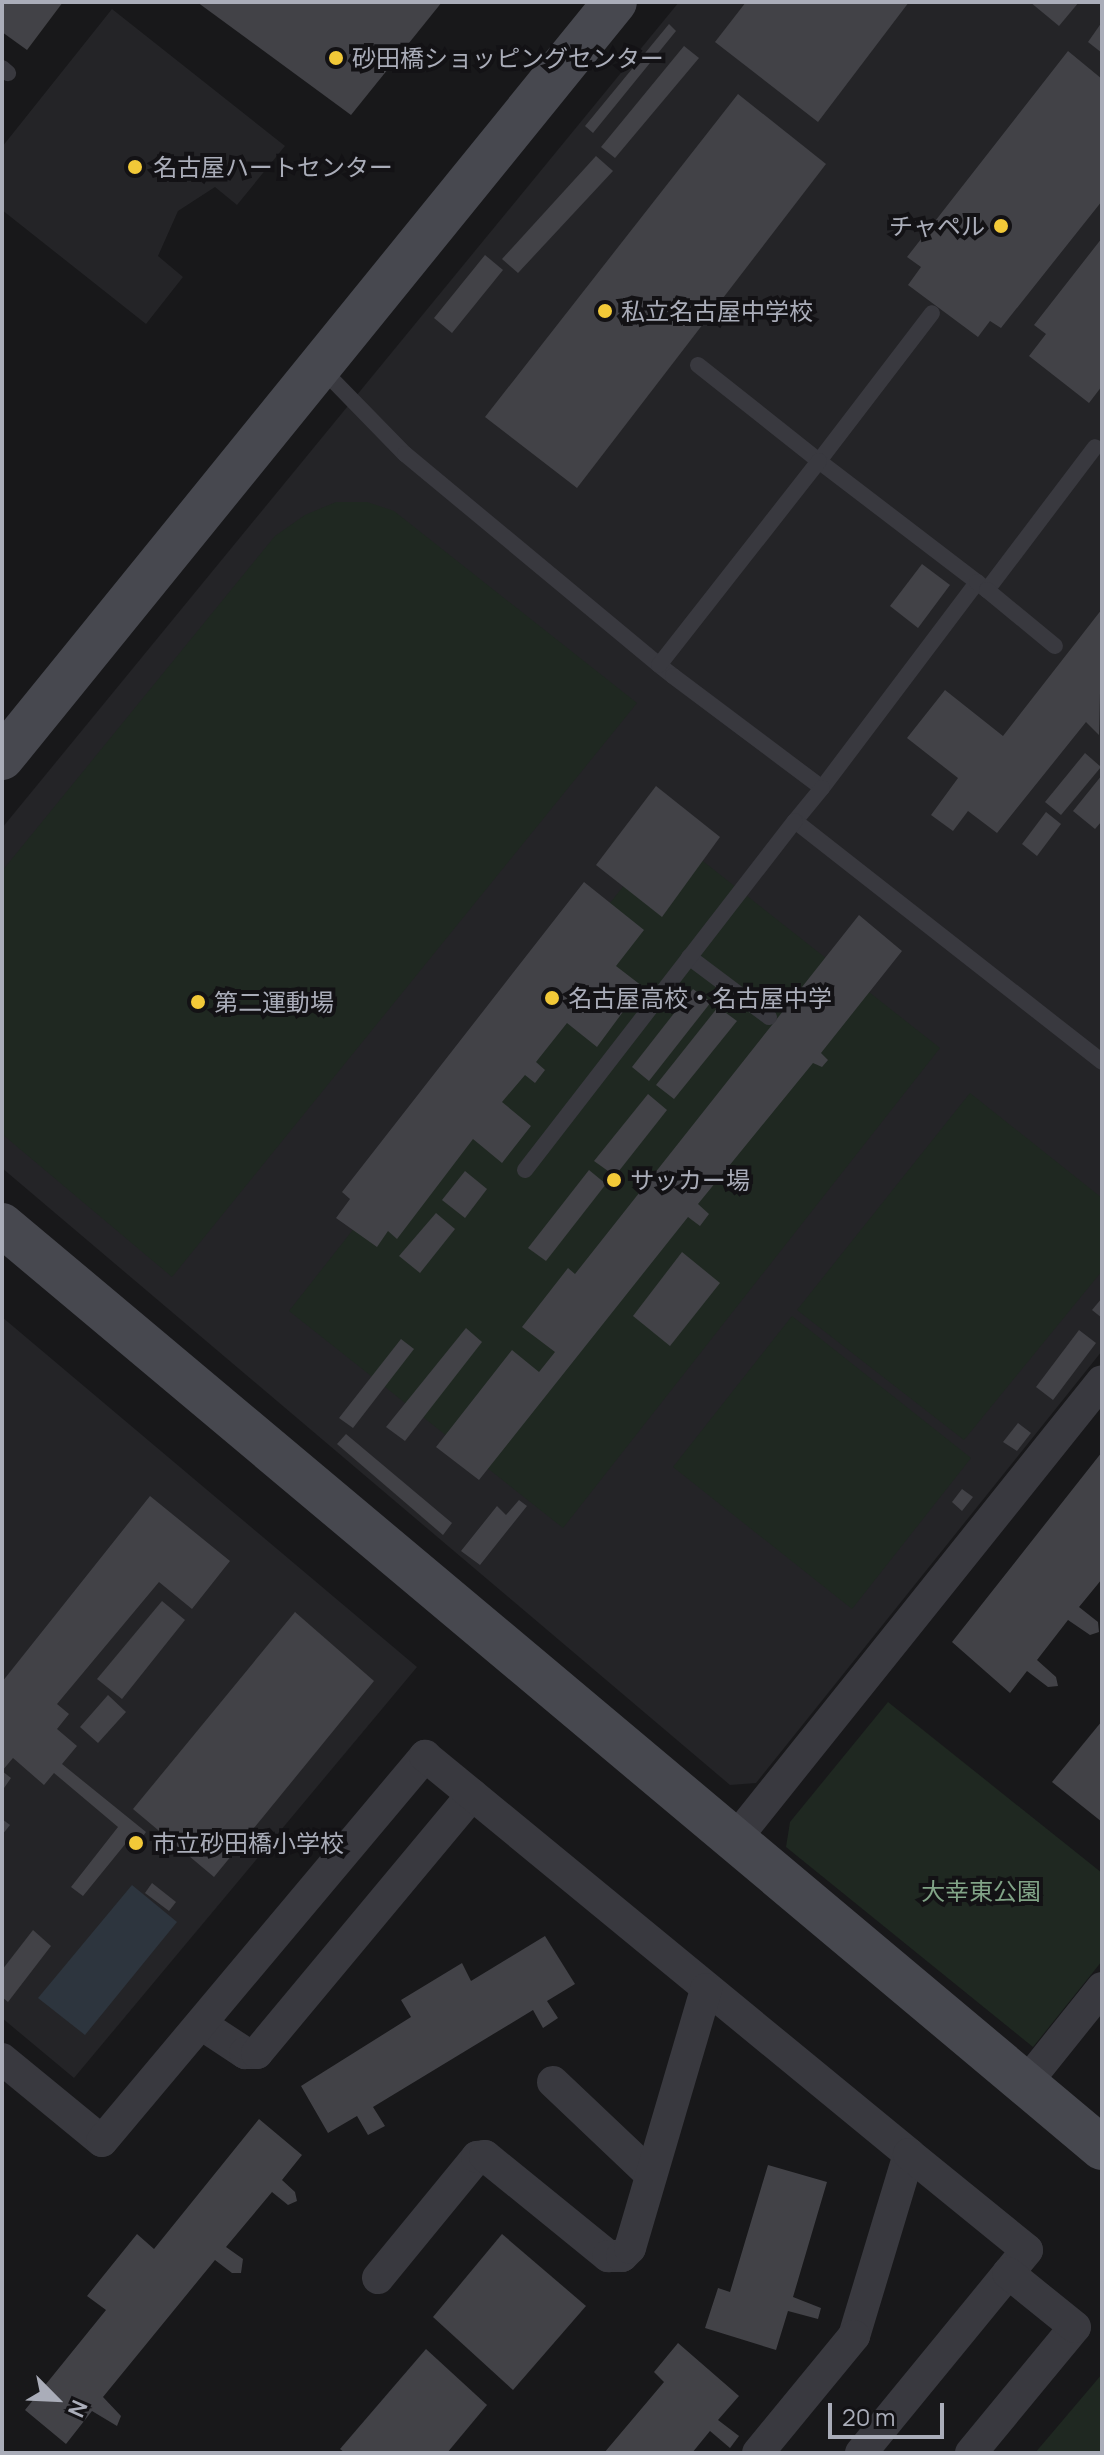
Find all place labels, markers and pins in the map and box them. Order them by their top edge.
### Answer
place label: 砂田橋ショッピングセンター [352,44,664,72]
marker: 砂田橋ショッピングセンター [327,49,345,67]
place label: 名古屋ハートセンター [153,153,393,181]
marker: 名古屋ハートセンター [124,156,146,178]
place label: チャペル [889,212,985,240]
marker: チャペル [992,217,1010,235]
place label: 私立名古屋中学校 [621,297,813,325]
marker: 私立名古屋中学校 [596,302,614,320]
place label: 名古屋高校・名古屋中学 [568,984,832,1012]
place label: 第二運動場 [214,988,334,1016]
marker: 名古屋高校・名古屋中学 [543,989,561,1007]
marker: 第二運動場 [189,993,207,1011]
place label: サッカー場 [630,1166,750,1194]
marker: サッカー場 [605,1171,623,1189]
place label: 市立砂田橋小学校 [152,1829,344,1857]
marker: 市立砂田橋小学校 [127,1834,145,1852]

